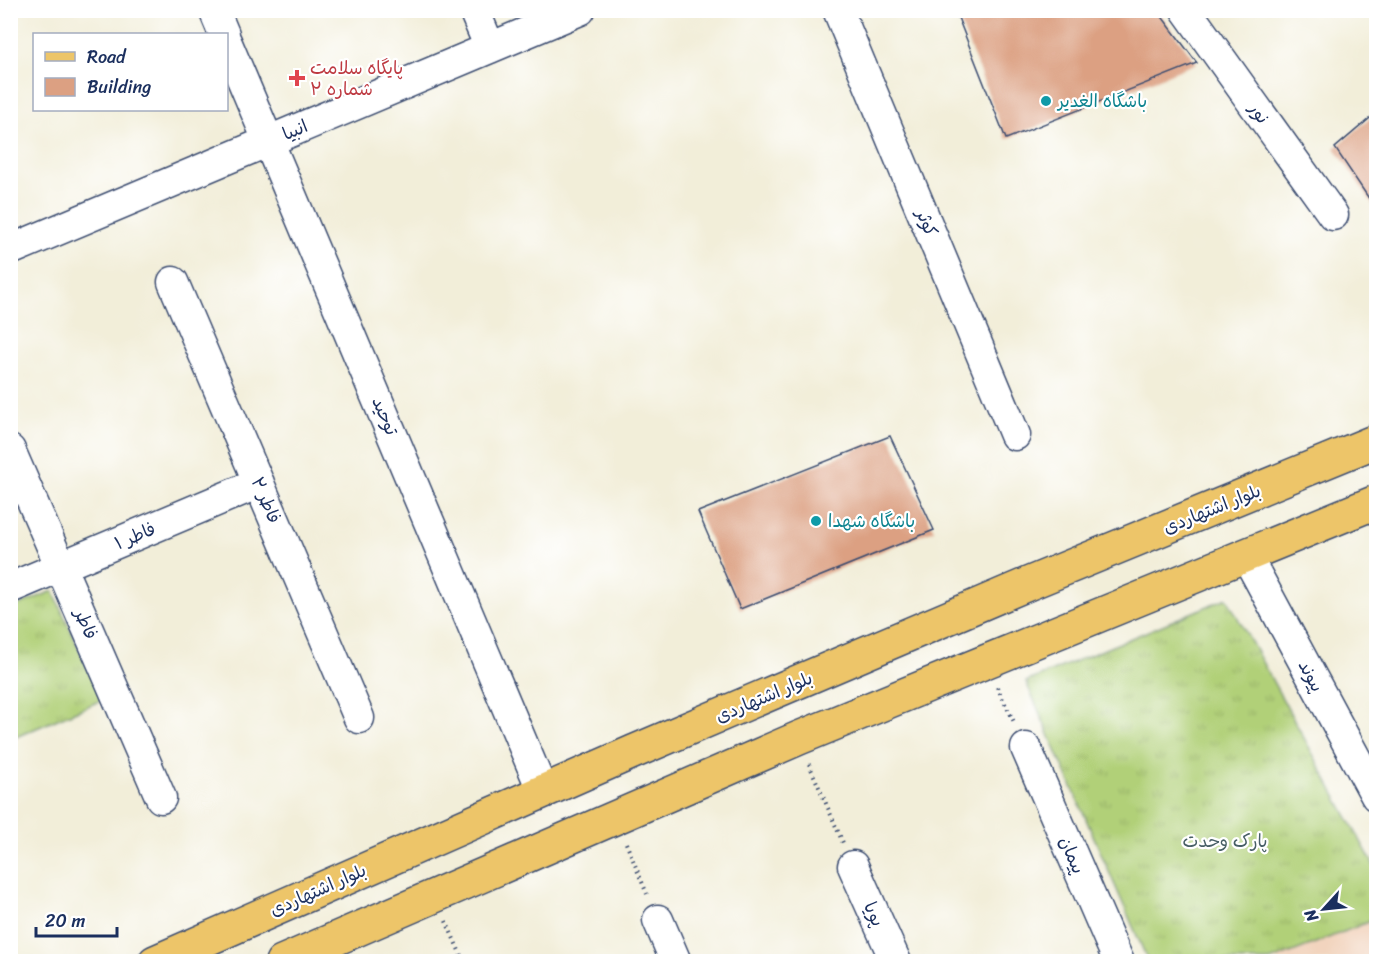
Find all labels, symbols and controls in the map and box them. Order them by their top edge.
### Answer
legend [33,33,228,111]
text: Road [87,41,127,73]
place label: پایگاه سلامت شماره ۲ [310,52,403,105]
marker: پایگاه سلامت شماره ۲ [288,69,306,87]
text: Building [87,71,151,103]
place label: باشگاه الغدیر [1056,85,1147,117]
marker: باشگاه الغدیر [1039,94,1053,108]
street label: نور [1239,94,1278,131]
street label: انبیا [277,110,313,150]
street label: کوثر [906,202,947,242]
street label: توحید [362,391,408,441]
street label: فاطر ۲ [242,472,290,528]
street label: بلوار اشتهاردی [1158,475,1266,543]
place label: باشگاه شهدا [828,505,915,537]
street label: فاطر ۱ [109,513,161,559]
marker: باشگاه شهدا [809,514,823,528]
street label: فاطر [64,601,107,645]
street label: پیوند [1289,654,1333,698]
street label: بلوار اشتهاردی [710,662,818,732]
park label: پارک وحدت [1182,825,1268,857]
street label: پیمان [1050,831,1094,879]
street label: بلوار اشتهاردی [264,854,372,926]
north arrow [1294,879,1354,939]
street label: پویا [854,896,894,932]
scale bar [36,900,117,938]
text: N [1295,903,1327,928]
text: 20 m [45,905,85,937]

